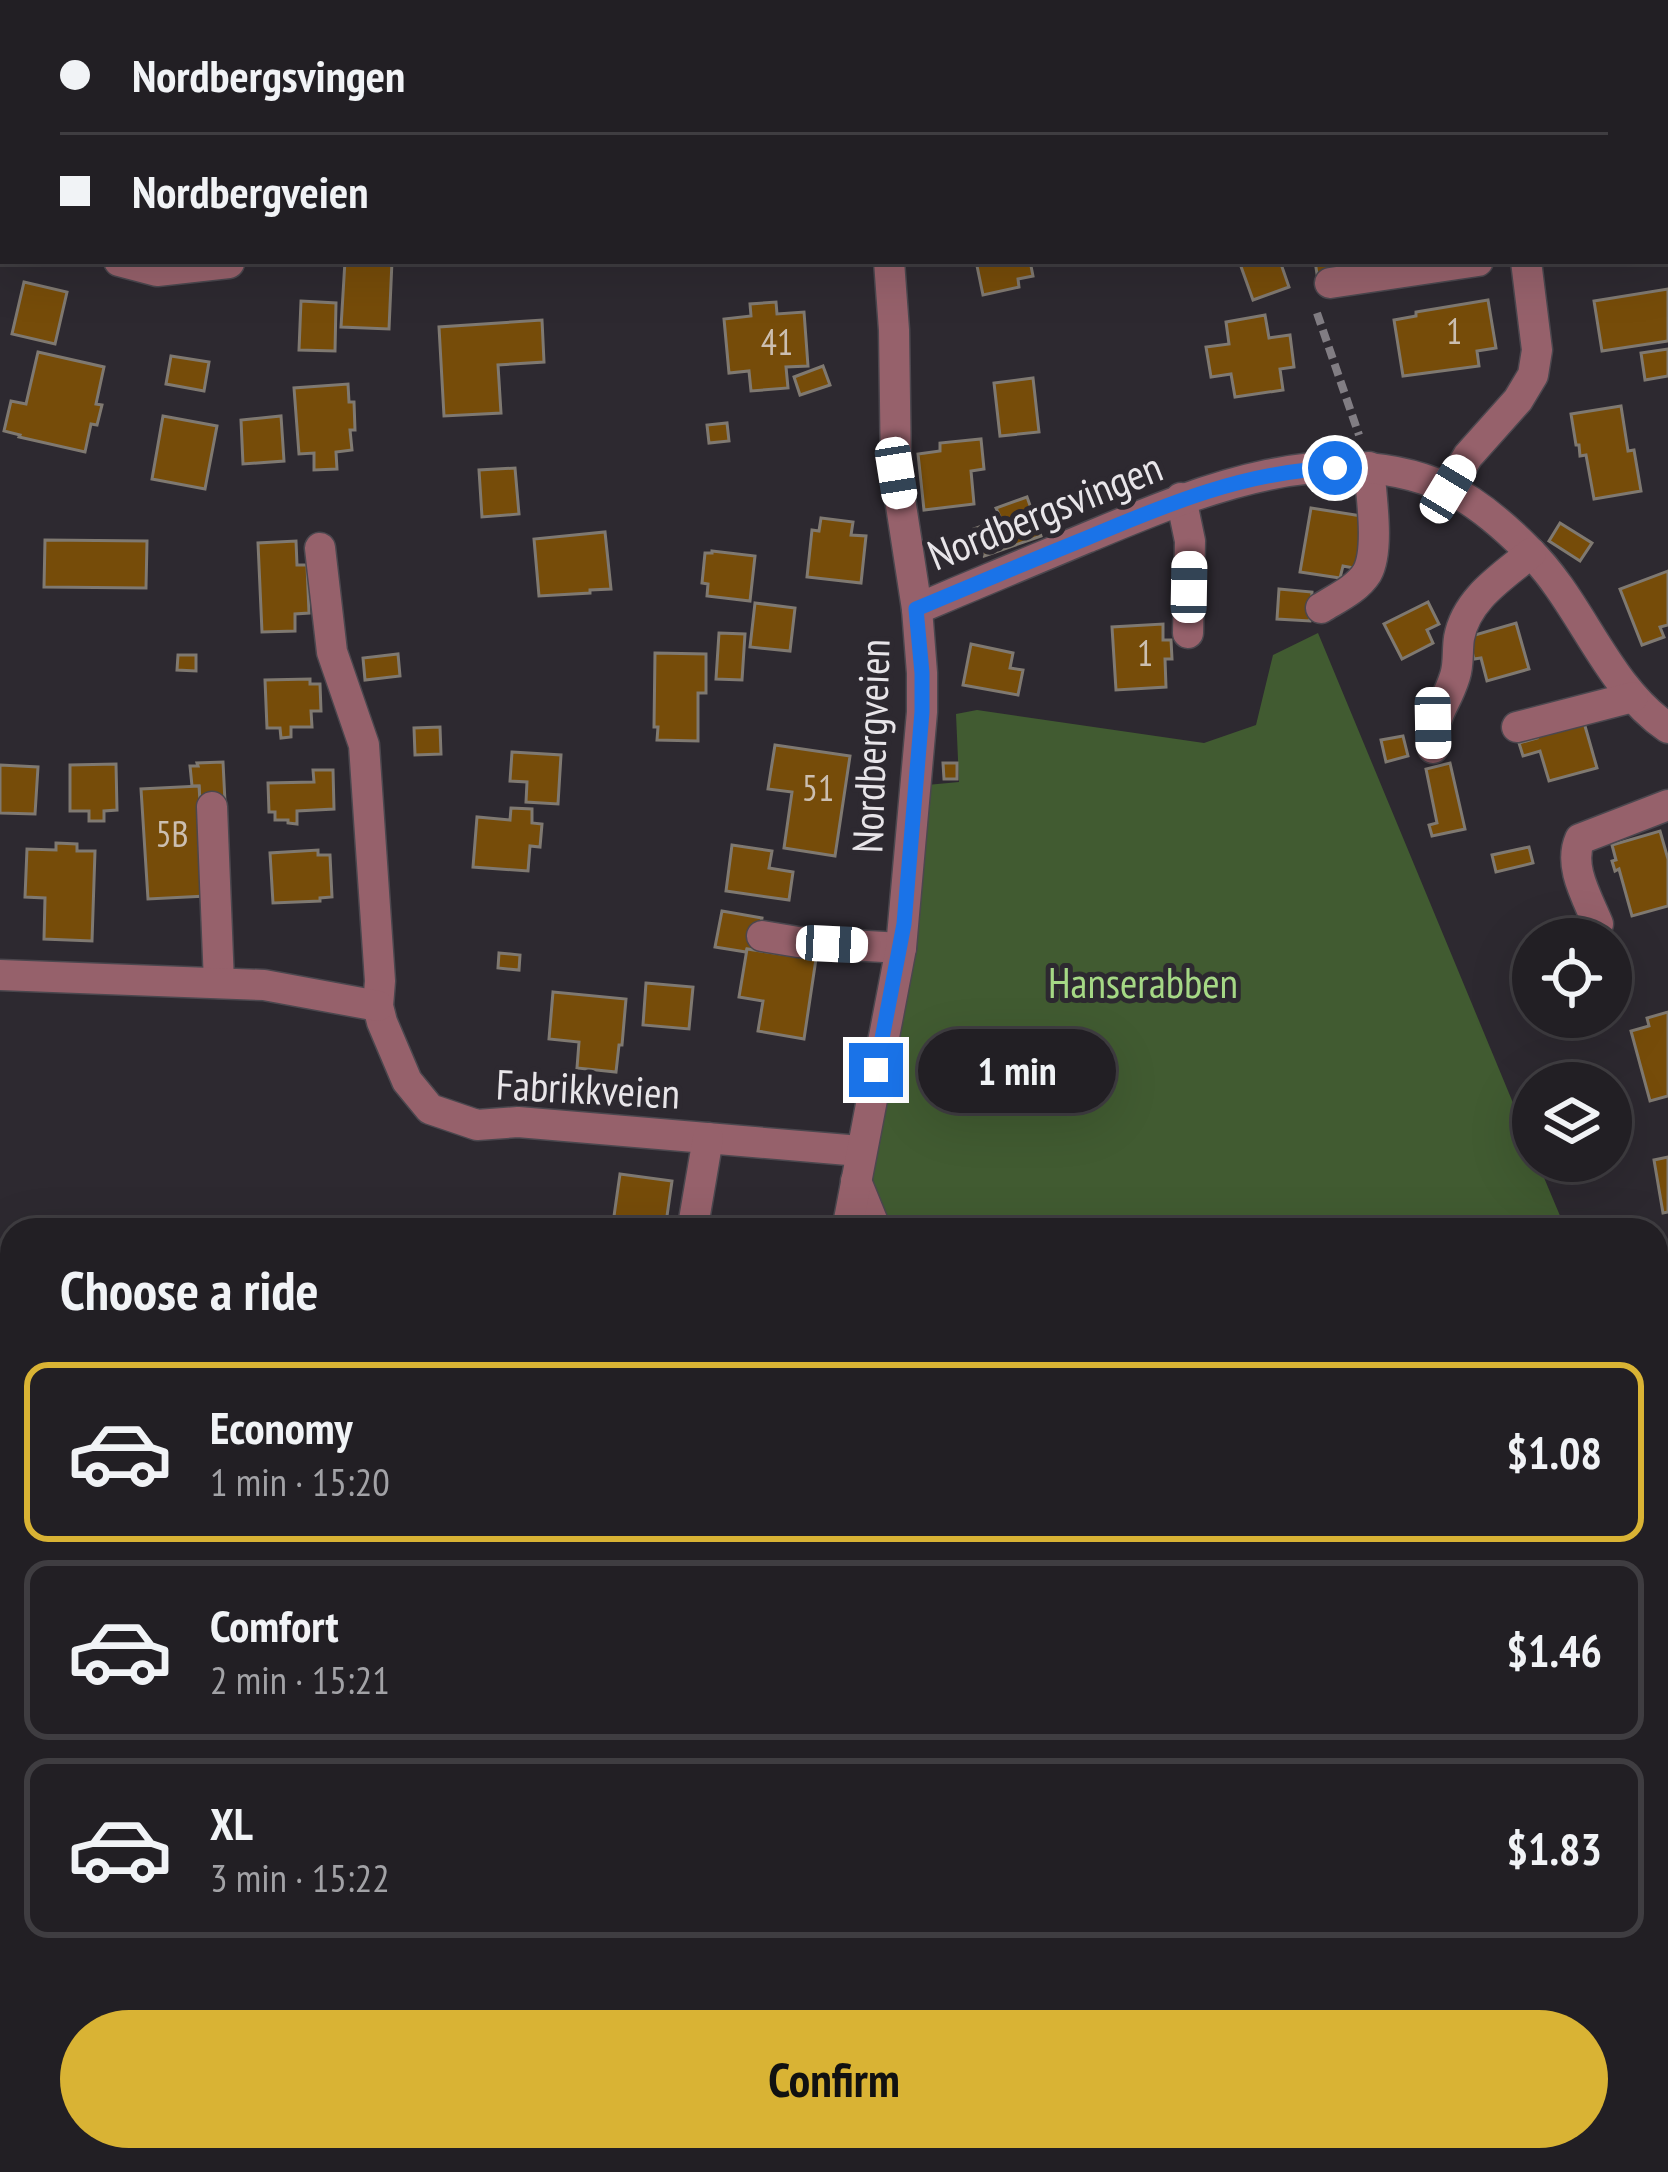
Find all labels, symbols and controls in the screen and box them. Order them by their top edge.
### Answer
text: Nordbergsvingen [132,46,405,104]
text: Nordbergveien [132,162,368,220]
house number: 1 [1446,307,1462,354]
house number: 41 [761,318,793,365]
car [873,435,919,511]
street label: Nordbergsvingen [920,439,1170,582]
route start [1308,441,1362,495]
car [1414,449,1482,529]
car [1170,551,1208,623]
house number: 1 [1137,629,1153,676]
street label: Nordbergveien [839,638,902,854]
car [1414,687,1452,759]
house number: 51 [802,764,834,811]
house number: 5B [155,810,189,857]
map controls [1512,918,1632,1182]
button: locate [1512,918,1632,1038]
car [795,924,869,964]
park label: Hanserabben [1048,955,1238,1010]
callout: 1 min [918,1028,1116,1112]
route end [849,1043,903,1097]
text: 1 min [978,1045,1056,1096]
street label: Fabrikkveien [495,1056,681,1121]
button: layers [1512,1062,1632,1182]
text: Choose a ride [60,1255,319,1325]
icon: car [66,1398,174,1506]
text: Economy [210,1398,353,1456]
text: $1.08 [1506,1423,1602,1481]
text: 1 min · 15:20 [210,1456,390,1507]
icon: car [66,1596,174,1704]
text: Comfort [210,1596,339,1654]
text: $1.46 [1506,1621,1602,1679]
text: 2 min · 15:21 [210,1654,390,1705]
icon: car [66,1794,174,1902]
text: XL [210,1794,253,1852]
text: $1.83 [1506,1819,1602,1877]
text: 3 min · 15:22 [210,1852,390,1903]
button: Confirm [60,2010,1608,2148]

